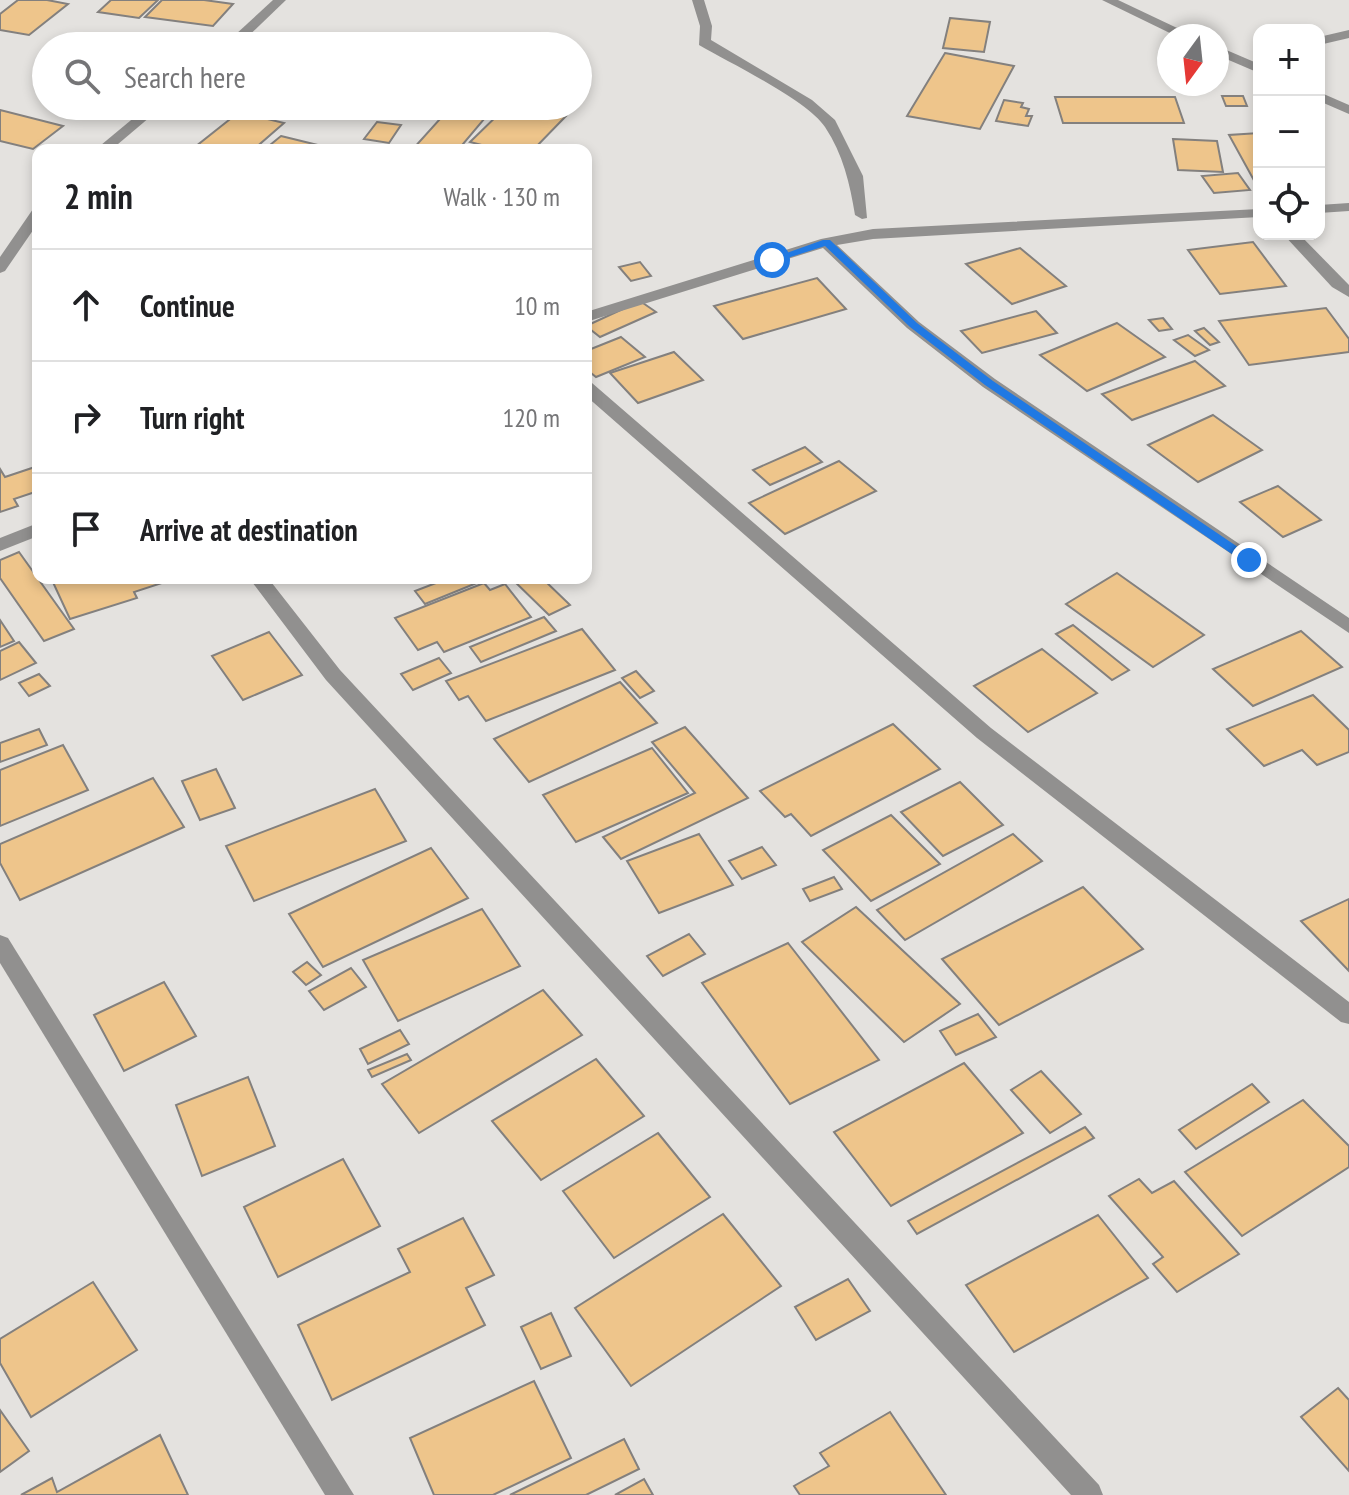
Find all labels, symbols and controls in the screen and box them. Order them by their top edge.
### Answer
north arrow [1157,24,1229,96]
map controls [1253,24,1325,240]
button: + [1253,24,1325,96]
search box [32,32,592,120]
icon: search [60,54,104,98]
text: Search here [124,57,246,96]
button: − [1253,96,1325,168]
button: locate [1253,168,1325,240]
text: 2 min [64,174,133,218]
text: Walk · 130 m [443,180,560,213]
route start [754,242,790,278]
icon: ahead [64,283,108,327]
text: Continue [140,286,235,325]
text: 10 m [514,289,560,322]
icon: right [64,395,108,439]
text: Turn right [140,398,244,437]
text: 120 m [502,401,560,434]
icon: arrive [64,507,108,551]
text: Arrive at destination [140,510,358,549]
route end [1231,542,1267,578]

